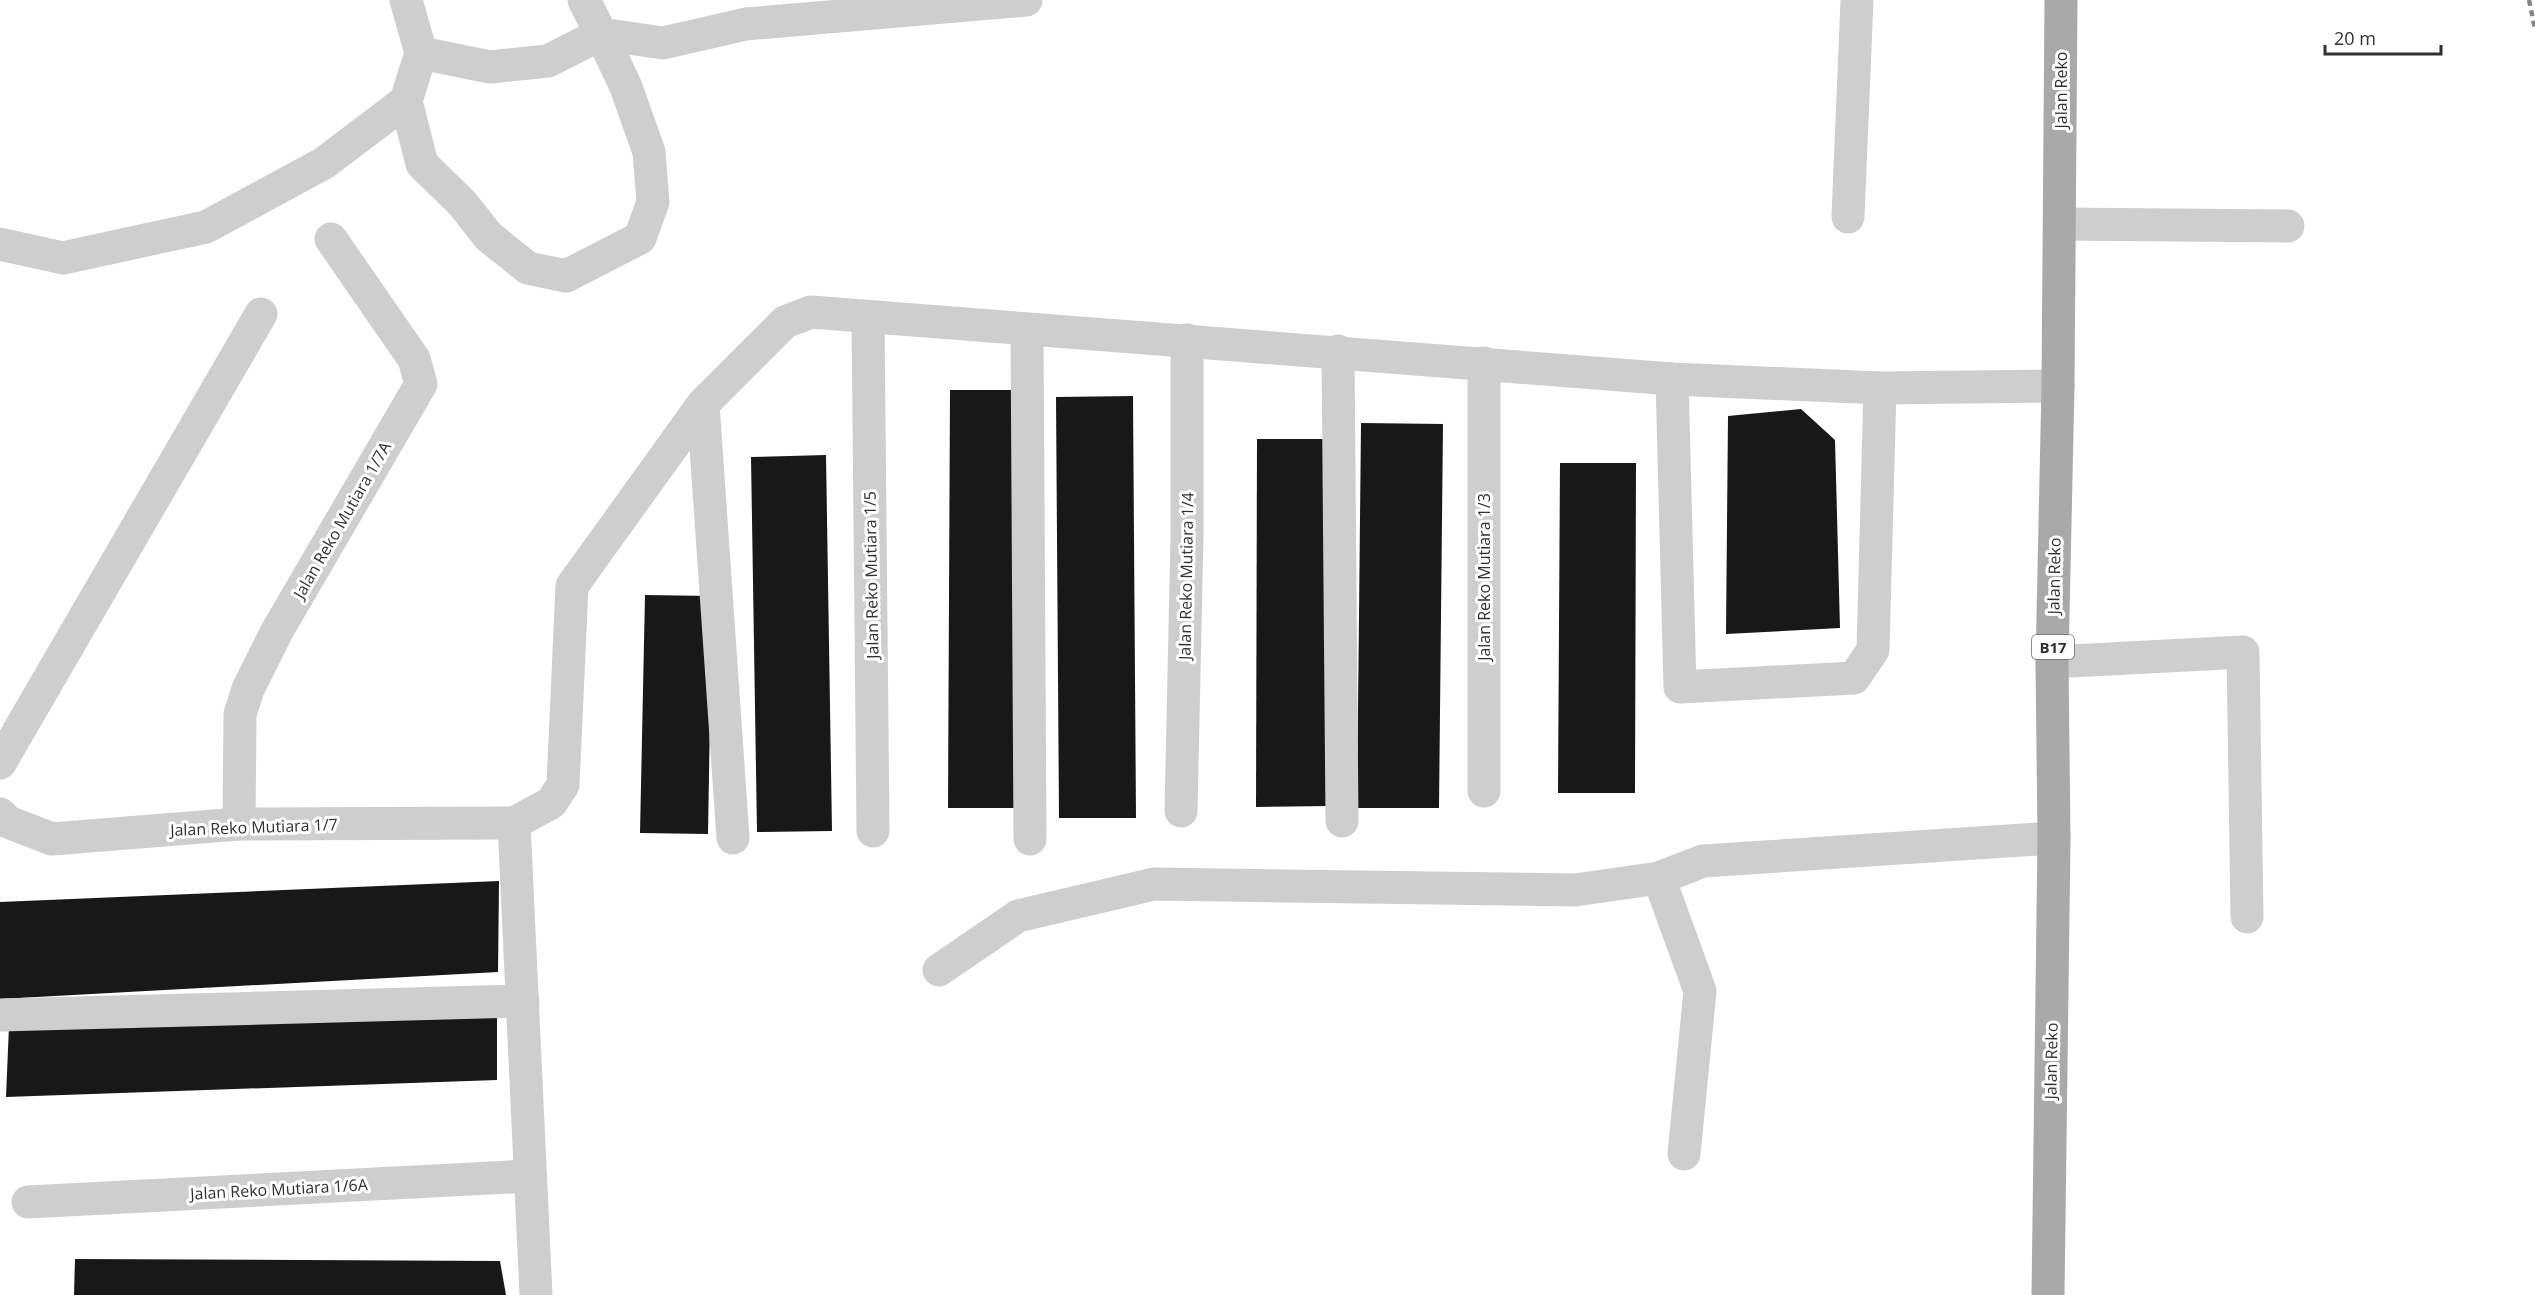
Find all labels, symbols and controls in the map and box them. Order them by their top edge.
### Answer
scale bar [2325,18,2440,56]
text: 20 m [2334,26,2376,50]
street label: Jalan Reko [2050,52,2072,130]
street label: Jalan Reko Mutiara 1/7A [287,437,396,604]
street label: Jalan Reko Mutiara 1/5 [859,491,883,661]
street label: Jalan Reko Mutiara 1/4 [1174,492,1198,662]
street label: Jalan Reko Mutiara 1/3 [1473,493,1495,663]
street label: Jalan Reko [2042,537,2066,617]
road number: B17 [2032,635,2074,659]
street label: Jalan Reko Mutiara 1/7 [168,813,338,841]
street label: Jalan Reko [2039,1022,2063,1102]
street label: Jalan Reko Mutiara 1/6A [188,1173,369,1205]

